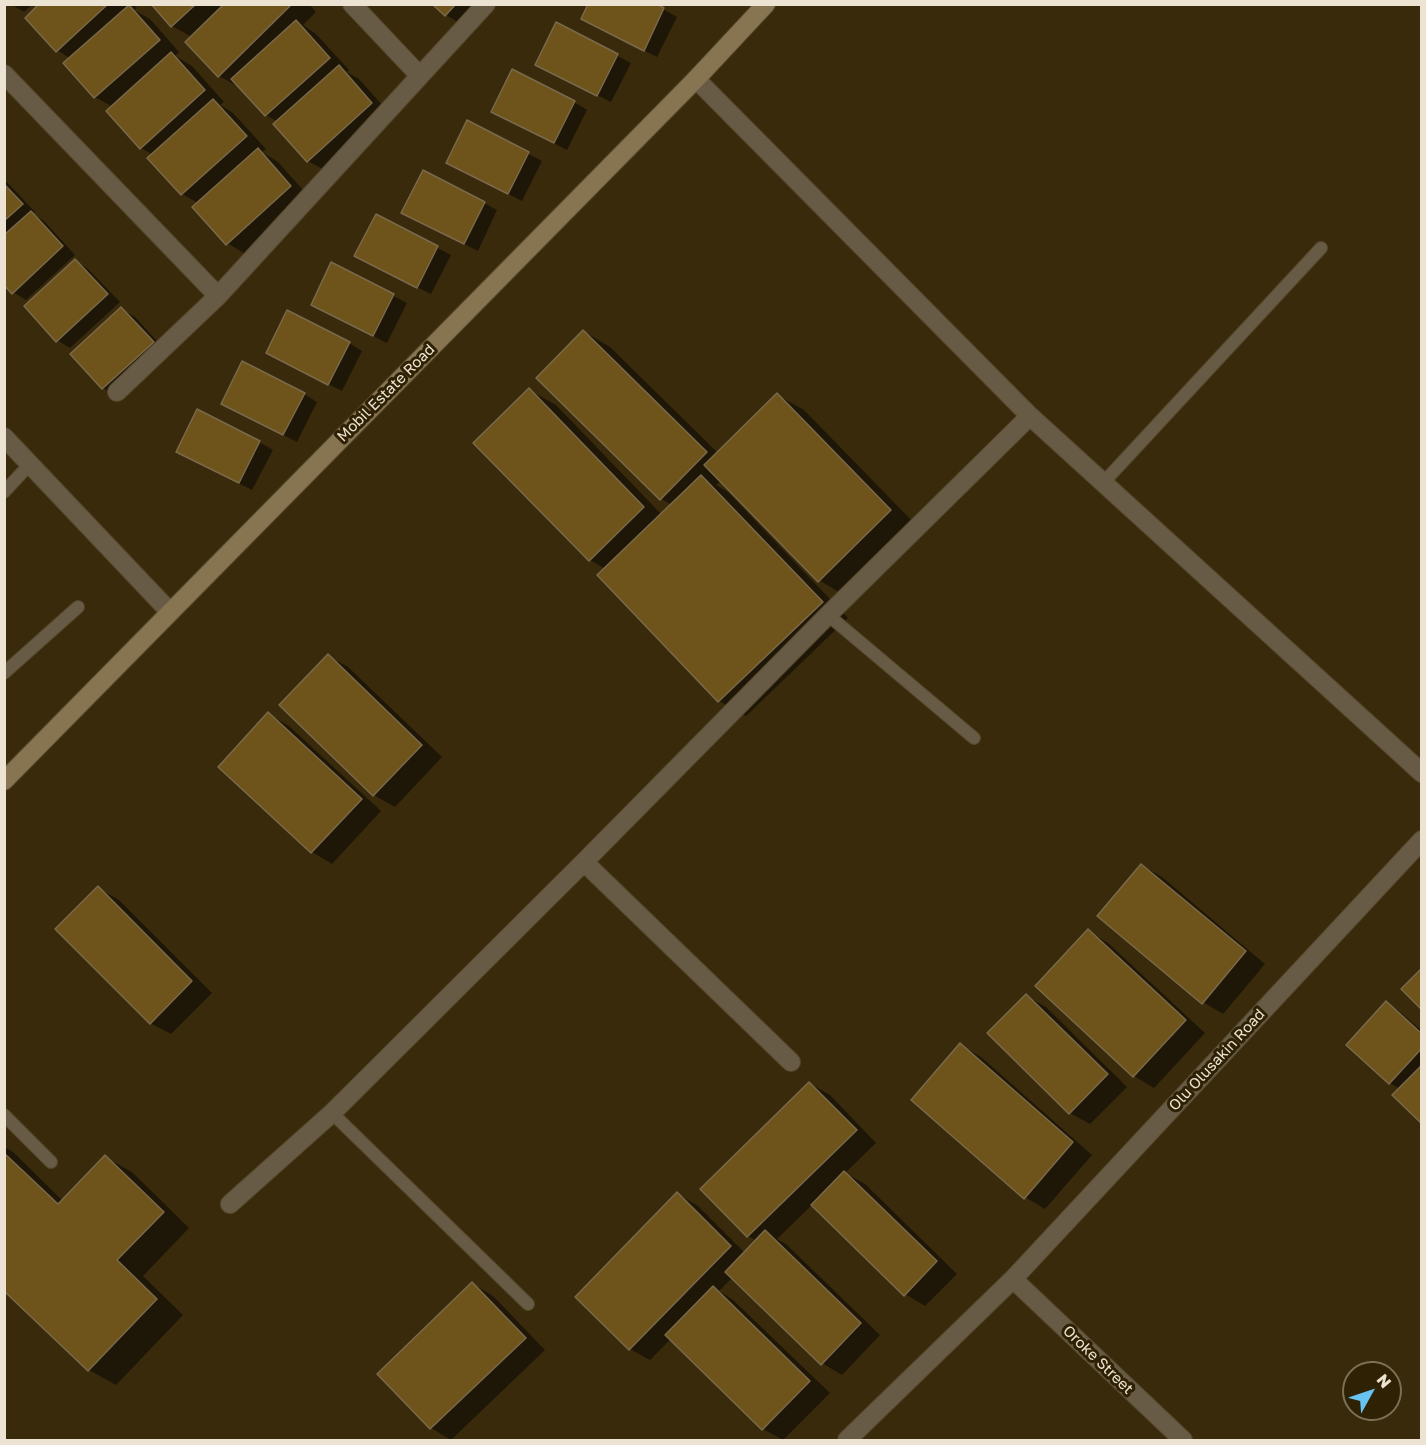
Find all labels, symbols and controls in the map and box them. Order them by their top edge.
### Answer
street label: Mobil Estate Road [334,341,438,445]
street label: Olu Olusakin Road [1165,1005,1269,1115]
street label: Oroke Street [1059,1322,1137,1398]
north arrow [1342,1361,1402,1421]
text: N [1373,1370,1396,1392]

